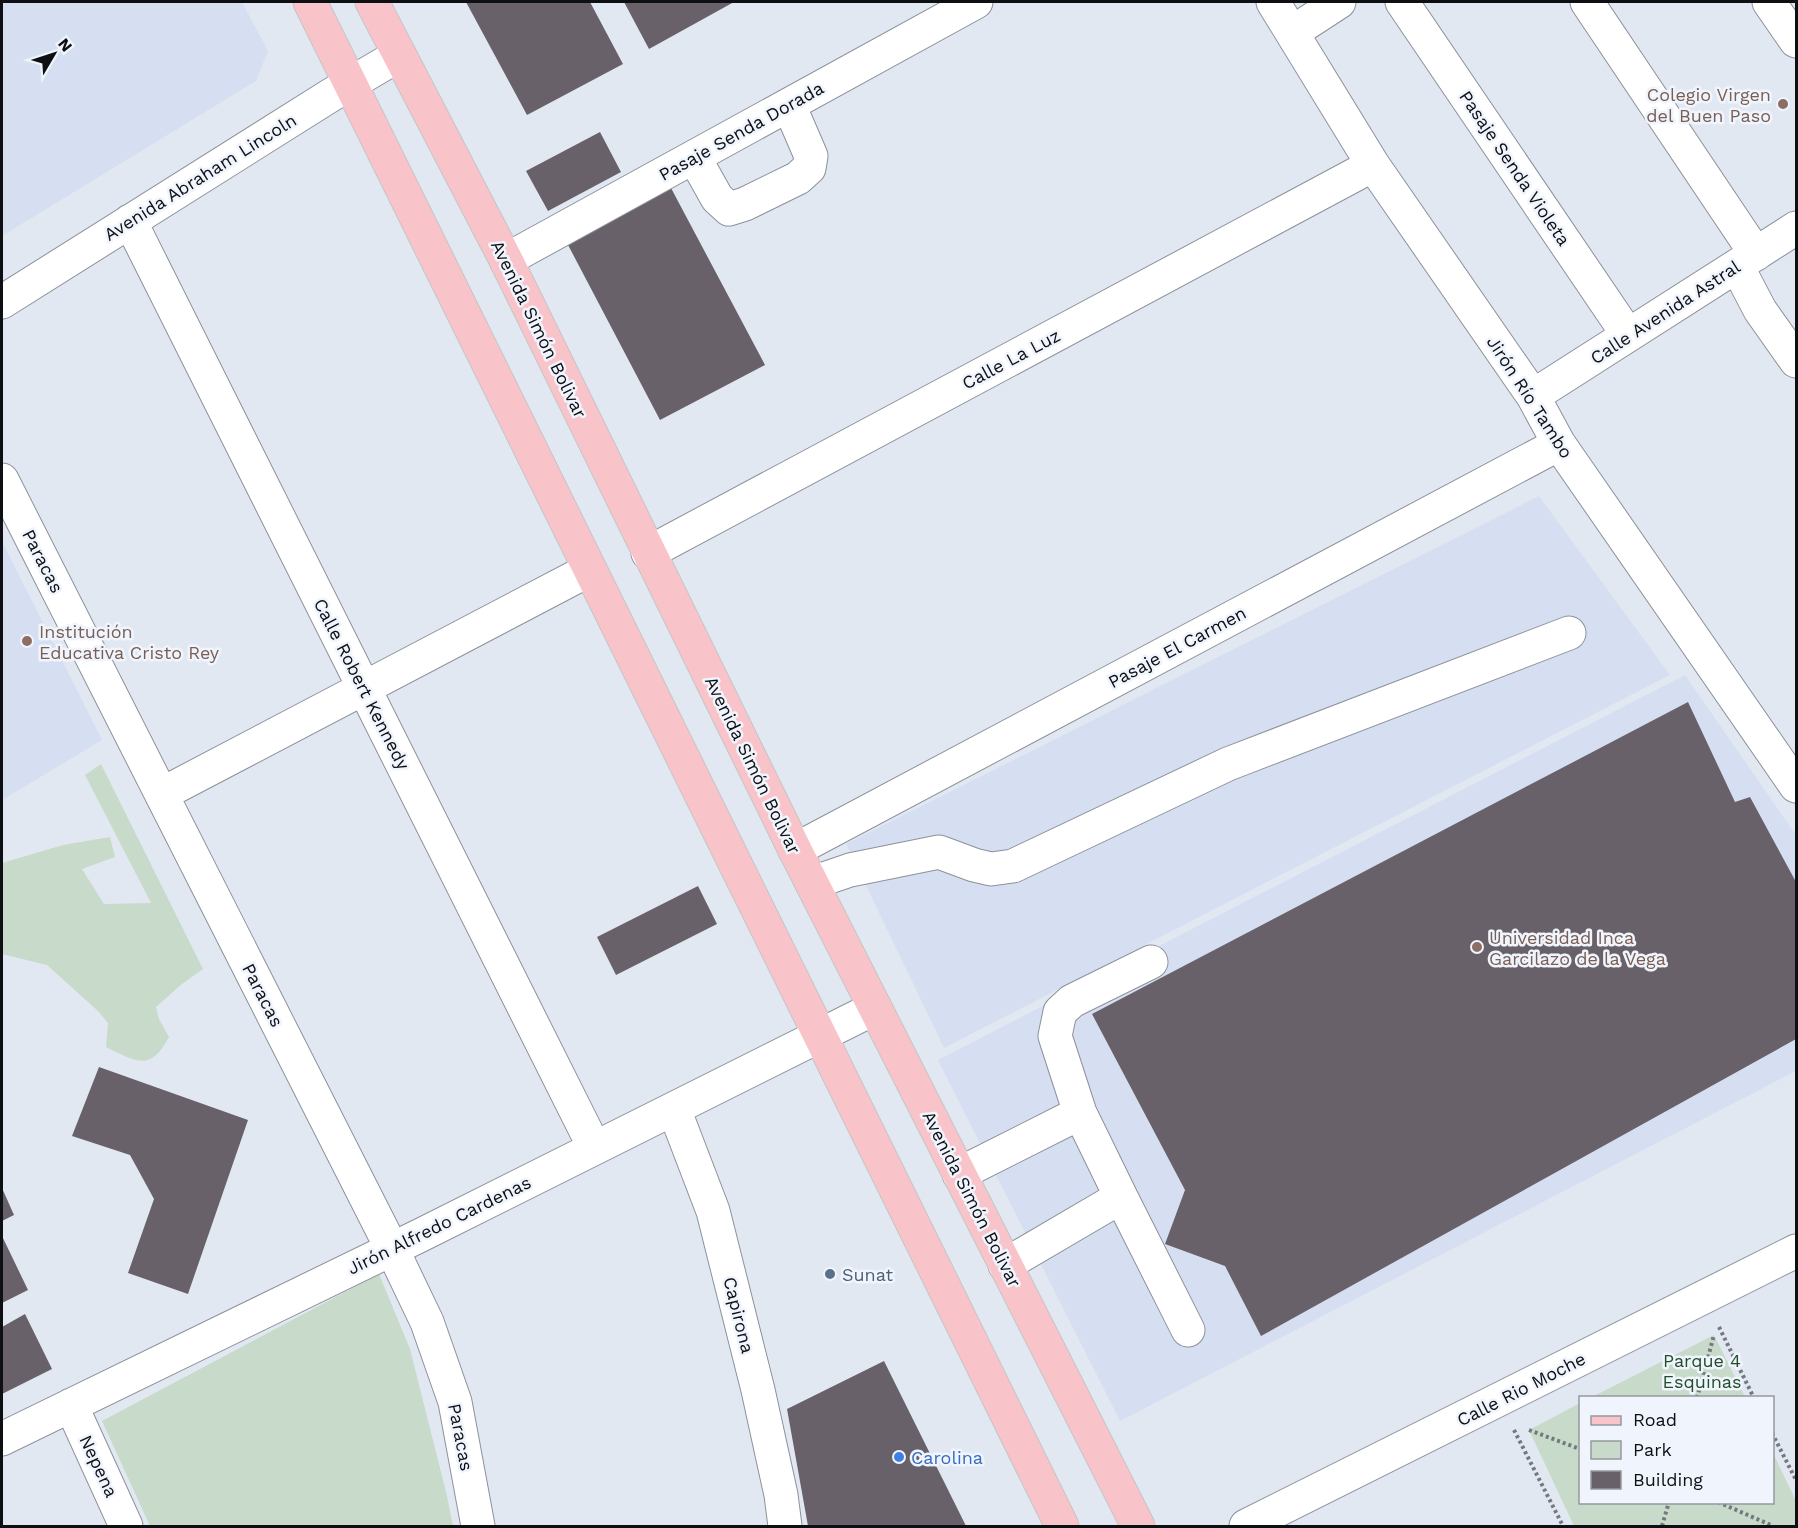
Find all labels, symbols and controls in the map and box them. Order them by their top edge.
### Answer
north arrow [24,24,84,84]
text: N [54,34,76,55]
street label: Pasaje Senda Dorada [655,77,827,185]
place label: Colegio Virgen del Buen Paso [1646,84,1771,126]
street label: Pasaje Senda Violeta [1455,87,1575,249]
marker: Colegio Virgen del Buen Paso [1776,97,1790,111]
street label: Avenida Abraham Lincoln [100,109,300,245]
street label: Avenida Simón Bolivar [487,237,591,421]
street label: Calle Avenida Astral [1586,255,1744,368]
street label: Calle La Luz [958,324,1064,394]
street label: Jirón Río Tambo [1483,332,1577,462]
street label: Paracas [18,526,68,596]
street label: Calle Robert Kennedy [310,595,415,774]
street label: Pasaje El Carmen [1104,602,1250,692]
place label: Institución Educativa Cristo Rey [39,621,220,663]
marker: Institución Educativa Cristo Rey [20,634,34,648]
street label: Avenida Simón Bolivar [701,673,805,857]
place label: Universidad Inca Garcilazo de la Vega [1489,927,1666,969]
marker: Universidad Inca Garcilazo de la Vega [1470,940,1484,954]
street label: Paracas [238,960,288,1030]
street label: Avenida Simón Bolivar [918,1107,1026,1291]
street label: Jirón Alfredo Cardenas [344,1171,534,1279]
place label: Sunat [842,1264,894,1285]
marker: Sunat [823,1267,837,1281]
street label: Capirona [719,1275,759,1355]
street label: Calle Rio Moche [1453,1348,1589,1430]
park label: Parque 4 Esquinas [1663,1350,1741,1392]
legend [1579,1396,1774,1504]
street label: Paracas [444,1402,478,1472]
text: Road [1633,1409,1677,1430]
street label: Nepena [75,1431,123,1501]
text: Park [1633,1439,1672,1460]
place label: Carolina [911,1447,983,1468]
marker: Carolina [892,1450,906,1464]
text: Building [1633,1469,1703,1490]

